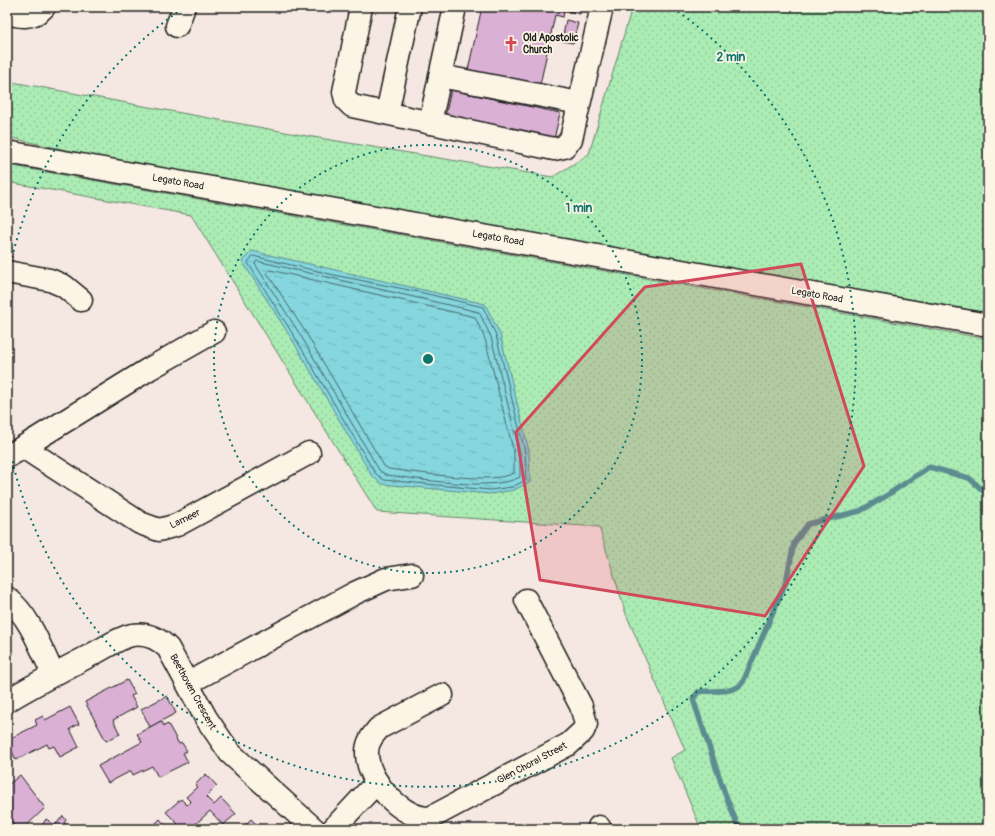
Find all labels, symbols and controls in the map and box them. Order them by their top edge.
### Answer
place label: Old Apostolic Church [523,32,579,56]
church icon: Old Apostolic Church [502,35,520,53]
text: 2 min [717,50,746,65]
street label: Legato Road [151,172,205,192]
text: 1 min [566,201,593,216]
street label: Legato Road [471,228,525,248]
street label: Legato Road [790,285,844,305]
centre of rings [421,352,435,366]
street label: Lameer [168,506,203,532]
street label: Beethoven Crescent [167,652,219,733]
street label: Glen Choral Street [495,739,570,787]

